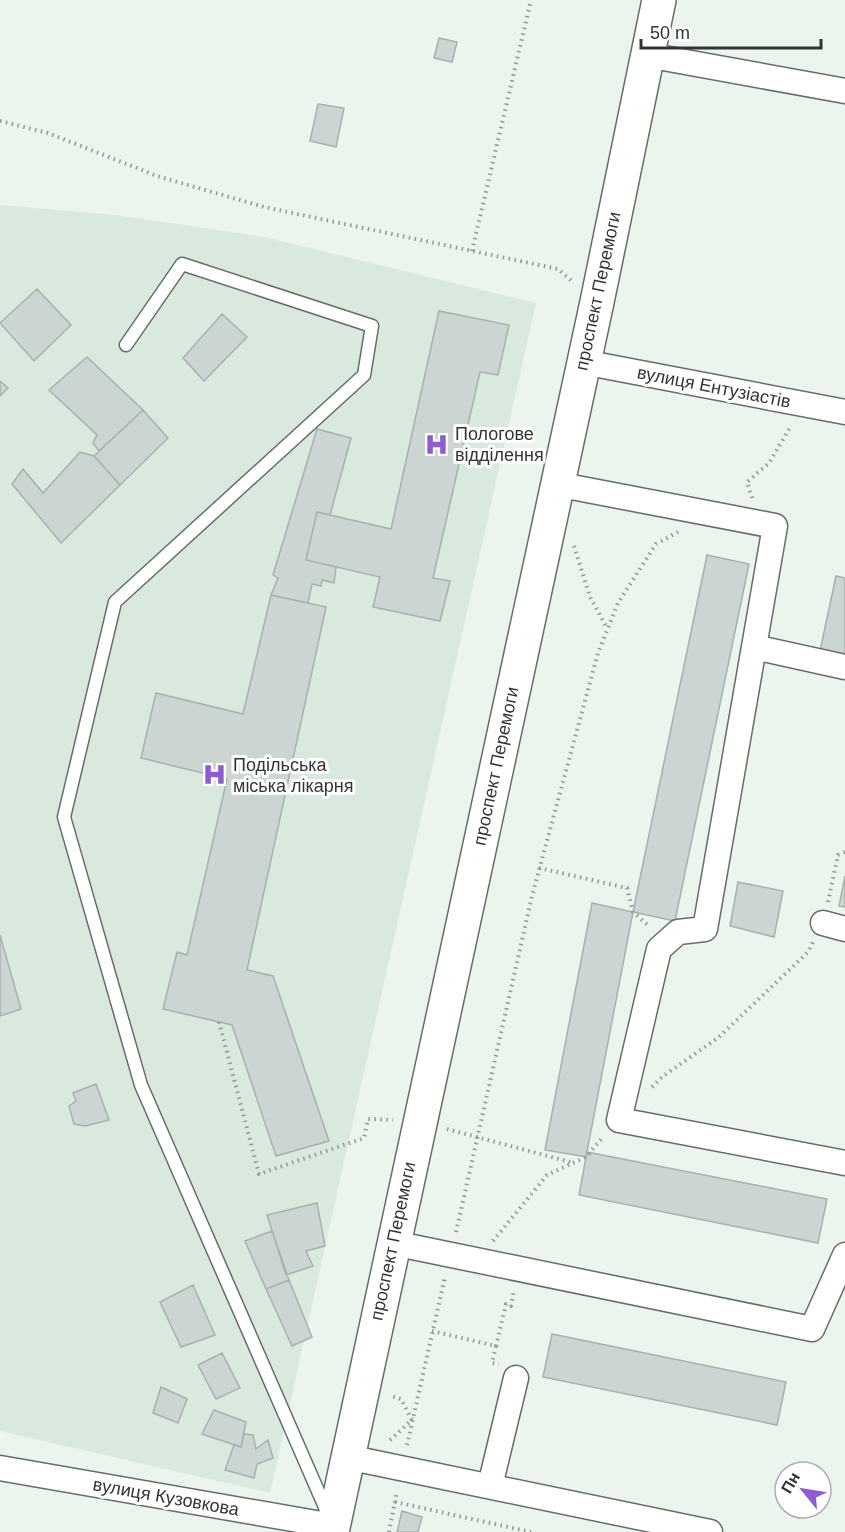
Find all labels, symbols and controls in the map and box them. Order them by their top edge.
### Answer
scale bar [641,12,821,50]
text: 50 m [650,23,690,43]
street label: проспект Перемоги [571,210,625,372]
street label: вулиця Ентузіастів [636,362,792,412]
place label: Пологове відділення [455,424,544,465]
hospital icon: Пологове відділення [424,431,450,457]
street label: проспект Перемоги [469,685,523,847]
place label: Подільська міська лікарня [233,755,354,796]
hospital icon: Подільська міська лікарня [202,762,228,788]
street label: проспект Перемоги [366,1160,420,1322]
north arrow [773,1460,833,1520]
text: Пн [778,1469,803,1496]
street label: вулиця Кузовкова [91,1474,242,1520]

